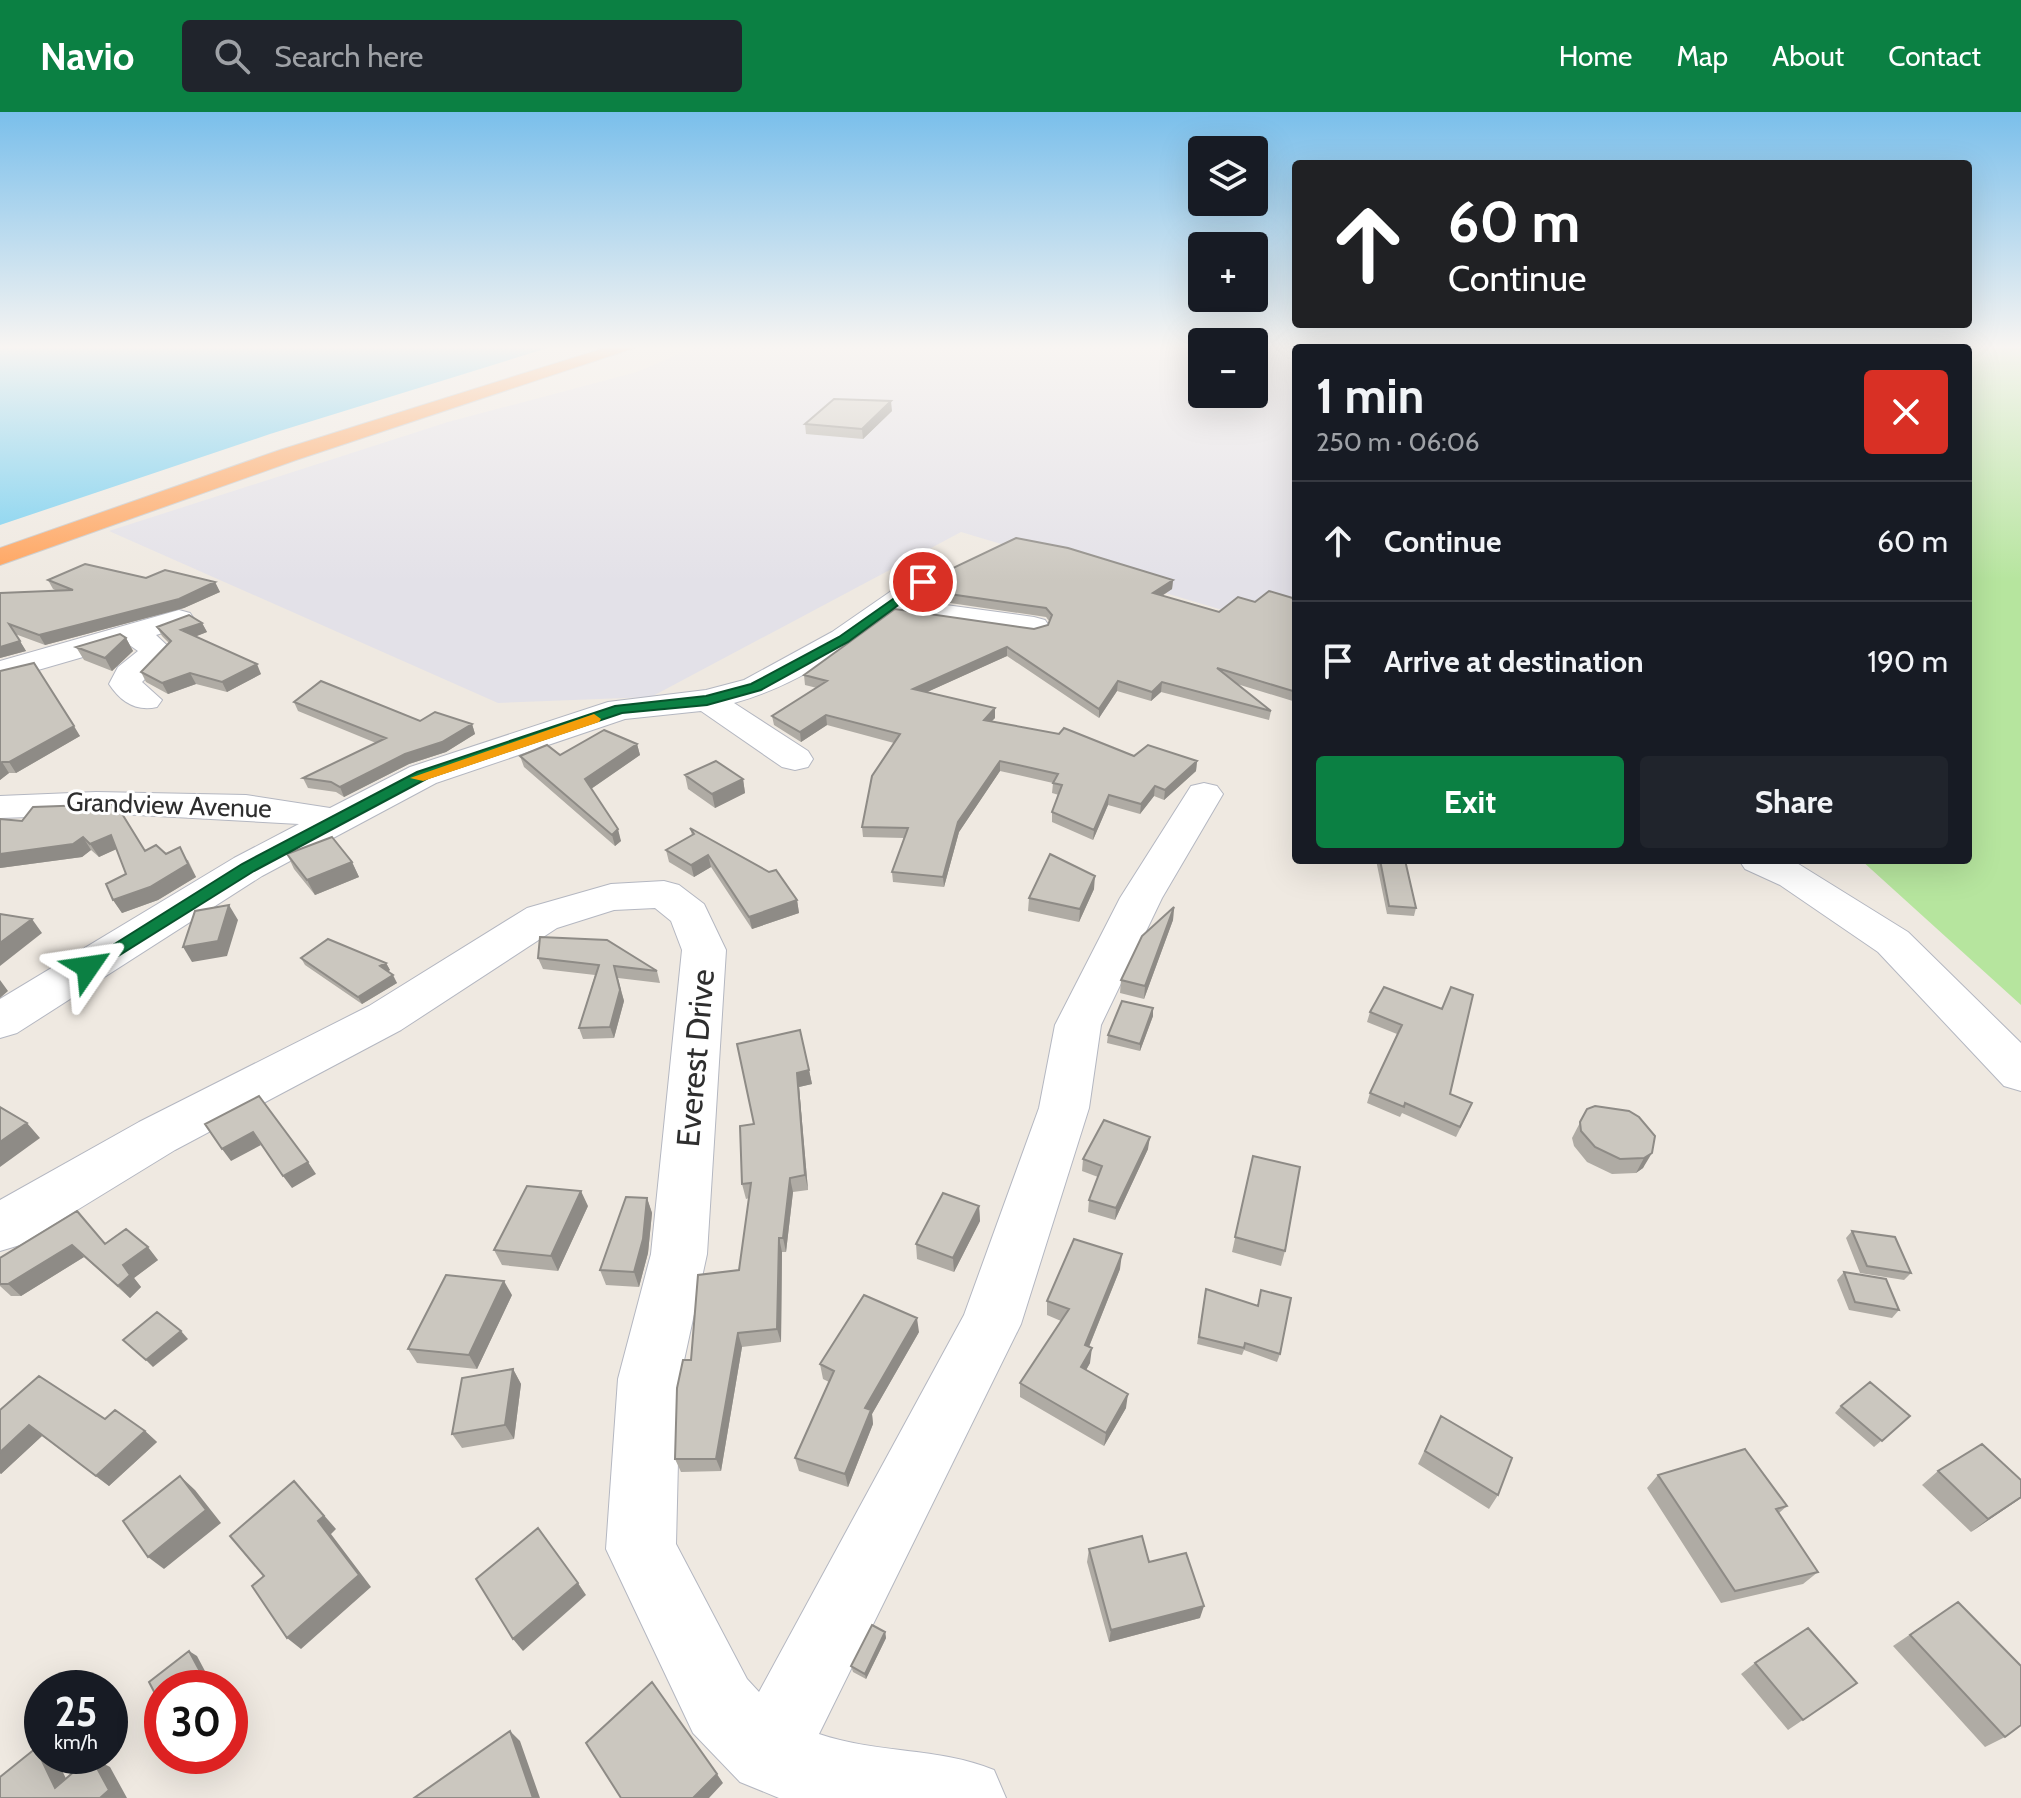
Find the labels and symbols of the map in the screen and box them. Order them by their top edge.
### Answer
pin [889,548,957,616]
street label: Grandview Avenue [66,785,272,825]
position arrow [46,925,130,1009]
street label: Everest Drive [668,968,722,1148]
speed limit sign: 30 [144,1670,248,1774]

